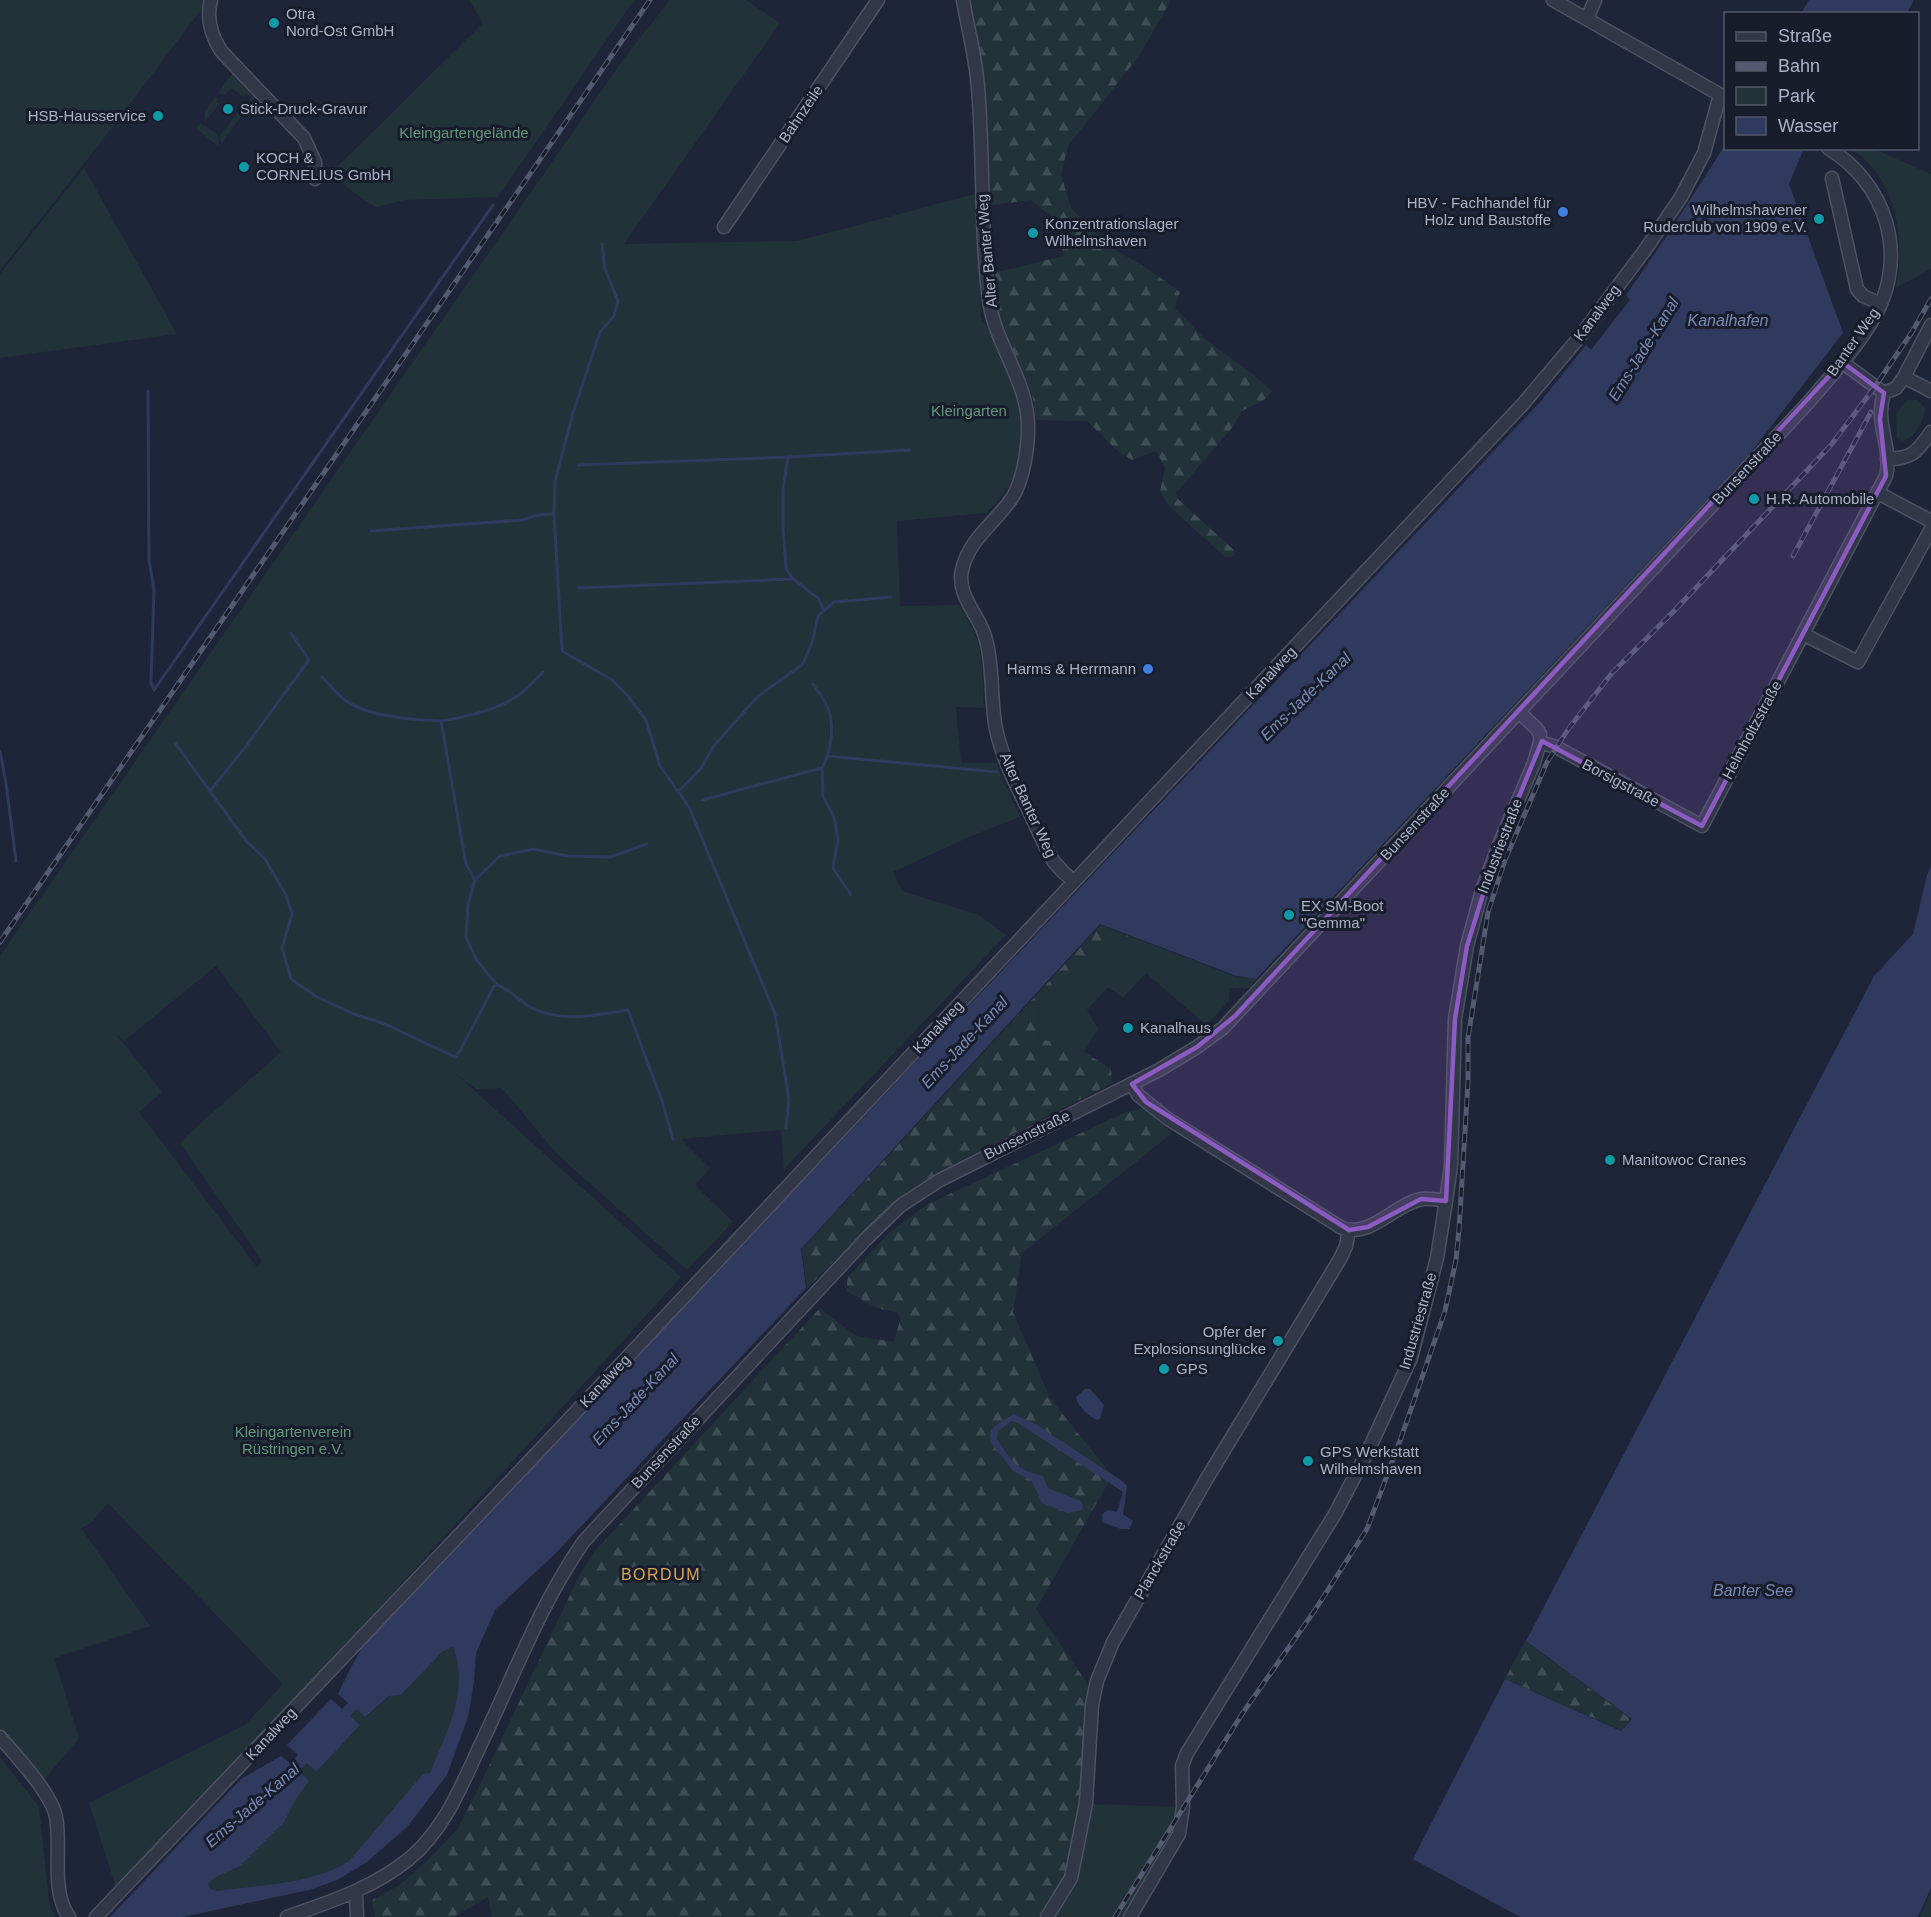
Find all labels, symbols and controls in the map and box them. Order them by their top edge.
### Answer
place label: Otra Nord-Ost GmbH [286,5,394,39]
legend [1724,12,1919,150]
marker: Otra Nord-Ost GmbH [267,16,281,30]
text: Straße [1778,26,1832,46]
text: Bahn [1778,56,1820,76]
street label: Bahnzeile [775,82,826,146]
text: Park [1778,86,1816,106]
place label: Stick-Druck-Gravur [240,100,368,117]
marker: Stick-Druck-Gravur [221,102,235,116]
place label: HSB-Hausservice [28,107,146,124]
marker: HSB-Hausservice [151,109,165,123]
text: Wasser [1778,116,1838,136]
park label: Kleingartengelände [399,124,529,141]
place label: KOCH & CORNELIUS GmbH [256,149,391,183]
marker: KOCH & CORNELIUS GmbH [237,160,251,174]
street label: Alter Banter Weg [973,194,1000,309]
place label: HBV - Fachhandel für Holz und Baustoffe [1407,194,1551,228]
place label: Wilhelmshavener Ruderclub von 1909 e.V. [1643,201,1807,235]
marker: HBV - Fachhandel für Holz und Baustoffe [1556,205,1570,219]
marker: Wilhelmshavener Ruderclub von 1909 e.V. [1812,212,1826,226]
place label: Konzentrationslager Wilhelmshaven [1045,215,1178,249]
marker: Konzentrationslager Wilhelmshaven [1026,226,1040,240]
street label: Kanalweg [1570,281,1623,344]
water label: Ems-Jade-Kanal [1605,294,1682,404]
street label: Banter Weg [1823,305,1882,379]
water label: Kanalhafen [1688,312,1769,329]
park label: Kleingarten [931,402,1007,419]
street label: Bunsenstraße [1709,428,1785,508]
place label: H.R. Automobile [1766,490,1874,507]
marker: H.R. Automobile [1747,492,1761,506]
street label: Kanalweg [1242,643,1299,703]
water label: Ems-Jade-Kanal [1257,649,1354,744]
place label: Harms & Herrmann [1007,660,1136,677]
marker: Harms & Herrmann [1141,662,1155,676]
street label: Helmholtzstraße [1718,678,1785,782]
street label: Alter Banter Weg [997,750,1060,860]
street label: Borsigstraße [1580,755,1663,810]
street label: Bunsenstraße [1377,784,1453,864]
street label: Industriestraße [1474,796,1525,896]
place label: EX SM-Boot "Gemma" [1301,897,1384,931]
marker: EX SM-Boot "Gemma" [1282,908,1296,922]
water label: Ems-Jade-Kanal [918,993,1011,1091]
street label: Kanalweg [909,997,966,1057]
place label: Kanalhaus [1140,1019,1211,1036]
marker: Kanalhaus [1121,1021,1135,1035]
street label: Bunsenstraße [981,1106,1072,1163]
place label: Manitowoc Cranes [1622,1151,1746,1168]
marker: Manitowoc Cranes [1603,1153,1617,1167]
street label: Industriestraße [1396,1270,1439,1371]
place label: Opfer der Explosionsunglücke [1133,1323,1266,1357]
marker: Opfer der Explosionsunglücke [1271,1334,1285,1348]
water label: Ems-Jade-Kanal [589,1350,682,1448]
street label: Kanalweg [576,1351,633,1411]
place label: GPS [1176,1360,1208,1377]
marker: GPS [1157,1362,1171,1376]
street label: Bunsenstraße [628,1412,704,1492]
park label: Kleingartenverein Rüstringen e.V. [235,1423,351,1457]
place label: GPS Werkstatt Wilhelmshaven [1320,1443,1422,1477]
marker: GPS Werkstatt Wilhelmshaven [1301,1454,1315,1468]
street label: Planckstraße [1130,1518,1189,1602]
district label: BORDUM [621,1566,701,1583]
water label: Banter See [1713,1582,1793,1599]
street label: Kanalweg [242,1704,299,1764]
water label: Ems-Jade-Kanal [202,1760,303,1851]

